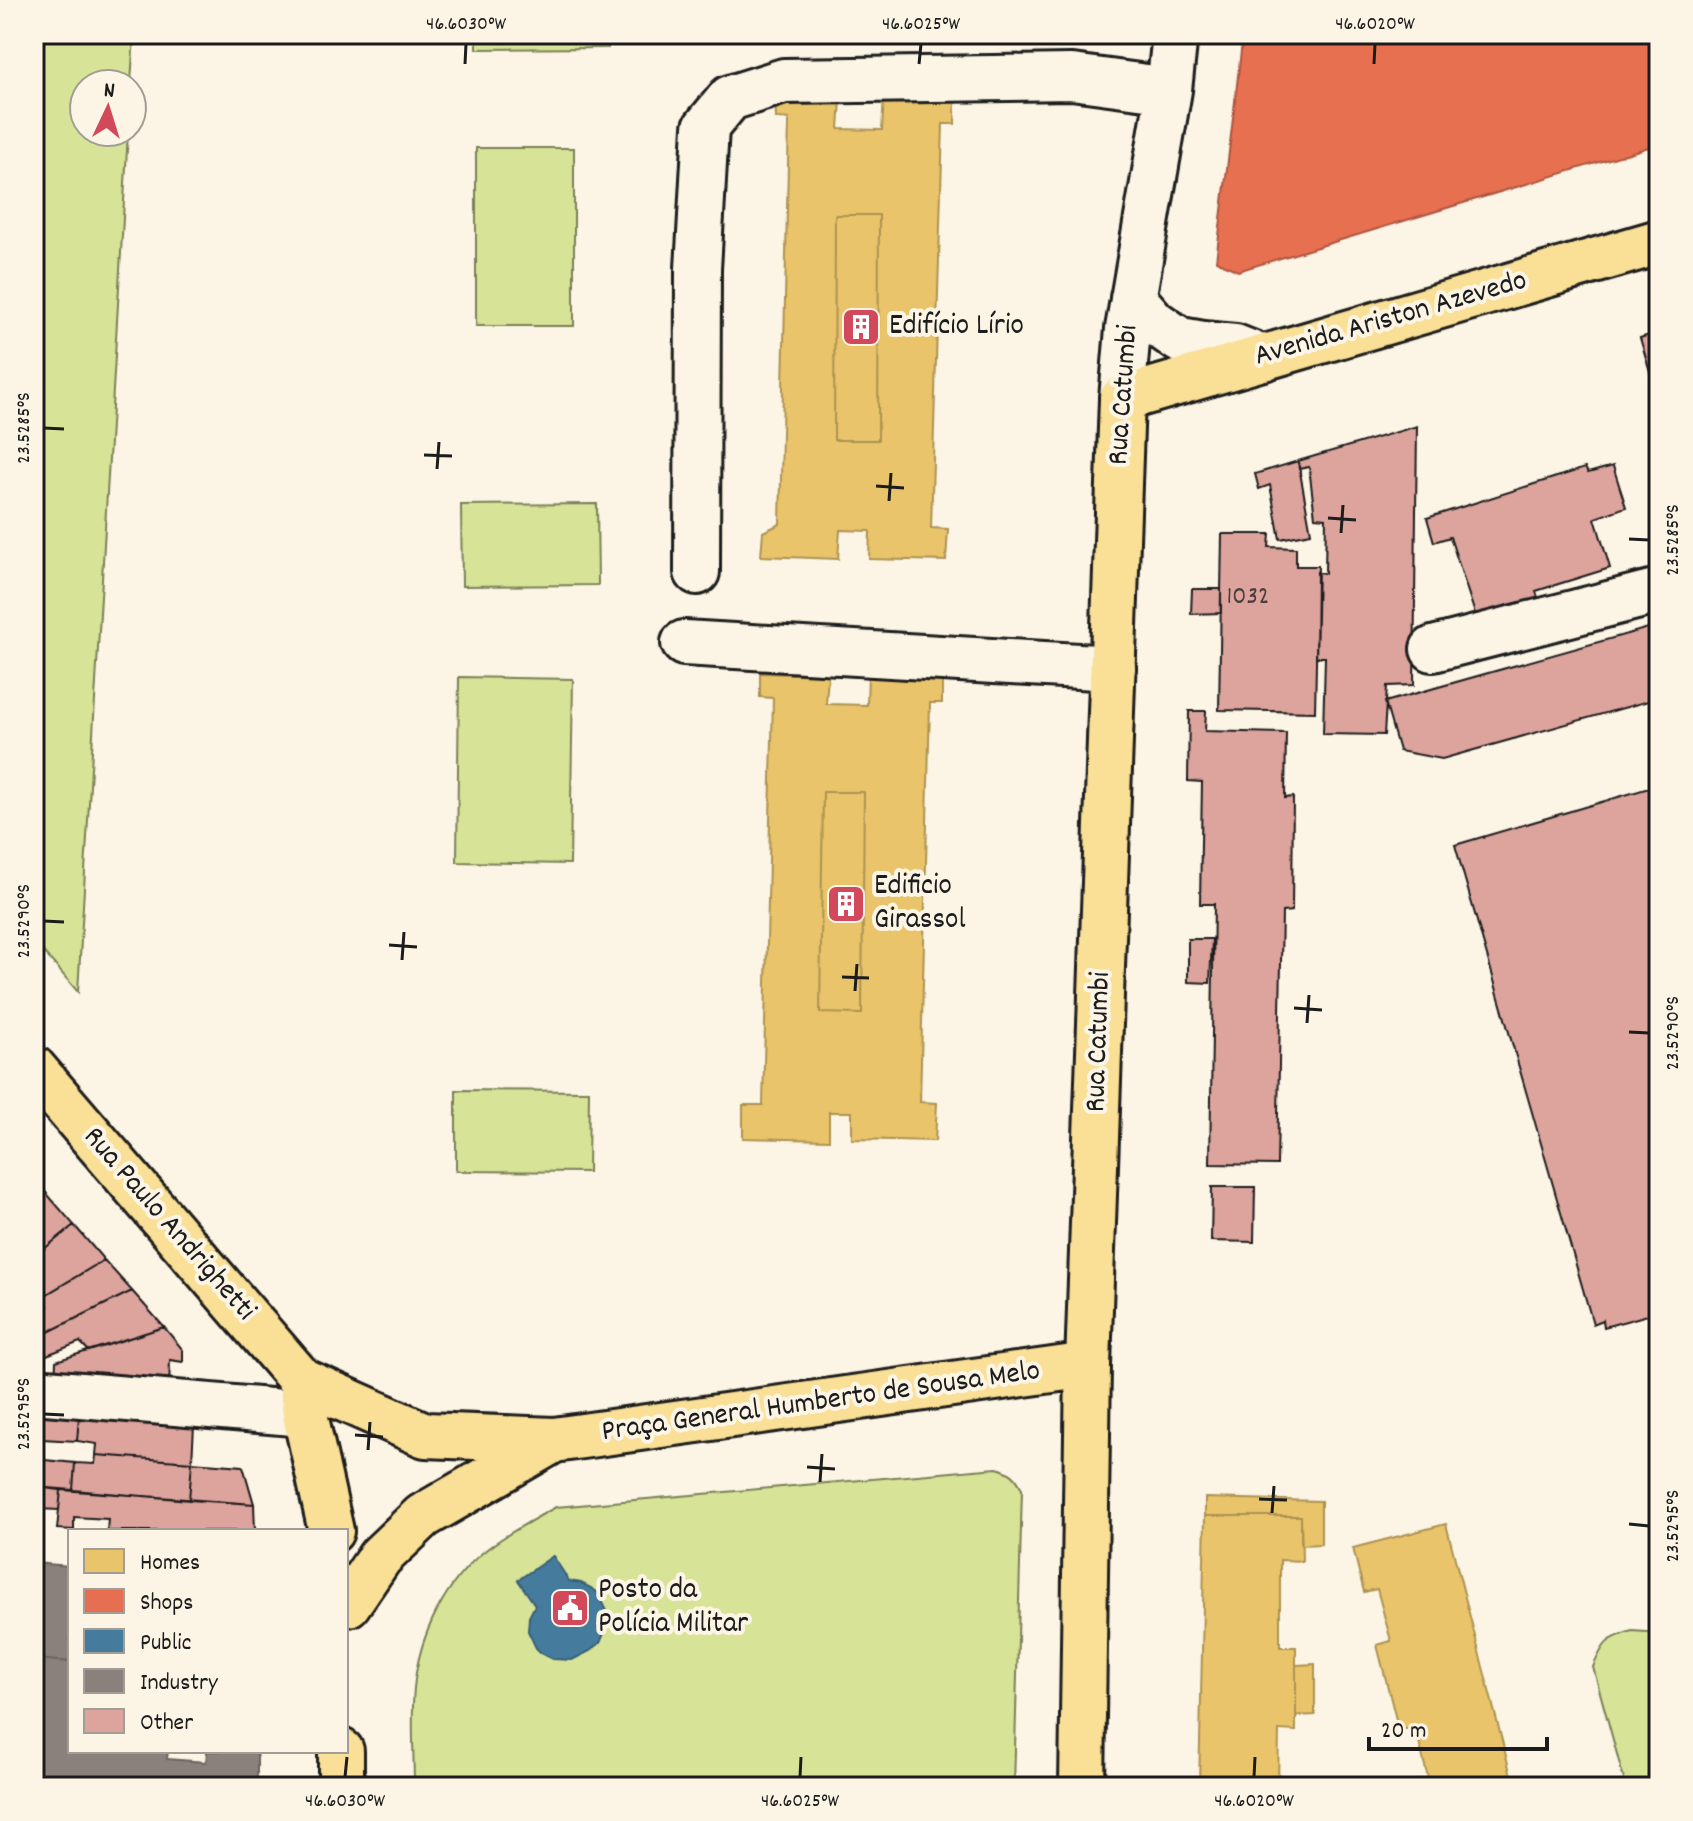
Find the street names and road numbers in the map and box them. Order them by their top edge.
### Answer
street label: Avenida Ariston Azevedo [1250,261,1532,379]
street label: Rua Catumbi [1099,323,1151,467]
street label: Rua Catumbi [1076,971,1124,1113]
street label: Rua Paulo Andrighetti [71,1118,265,1332]
street label: Praça General Humberto de Sousa Melo [599,1351,1043,1455]

